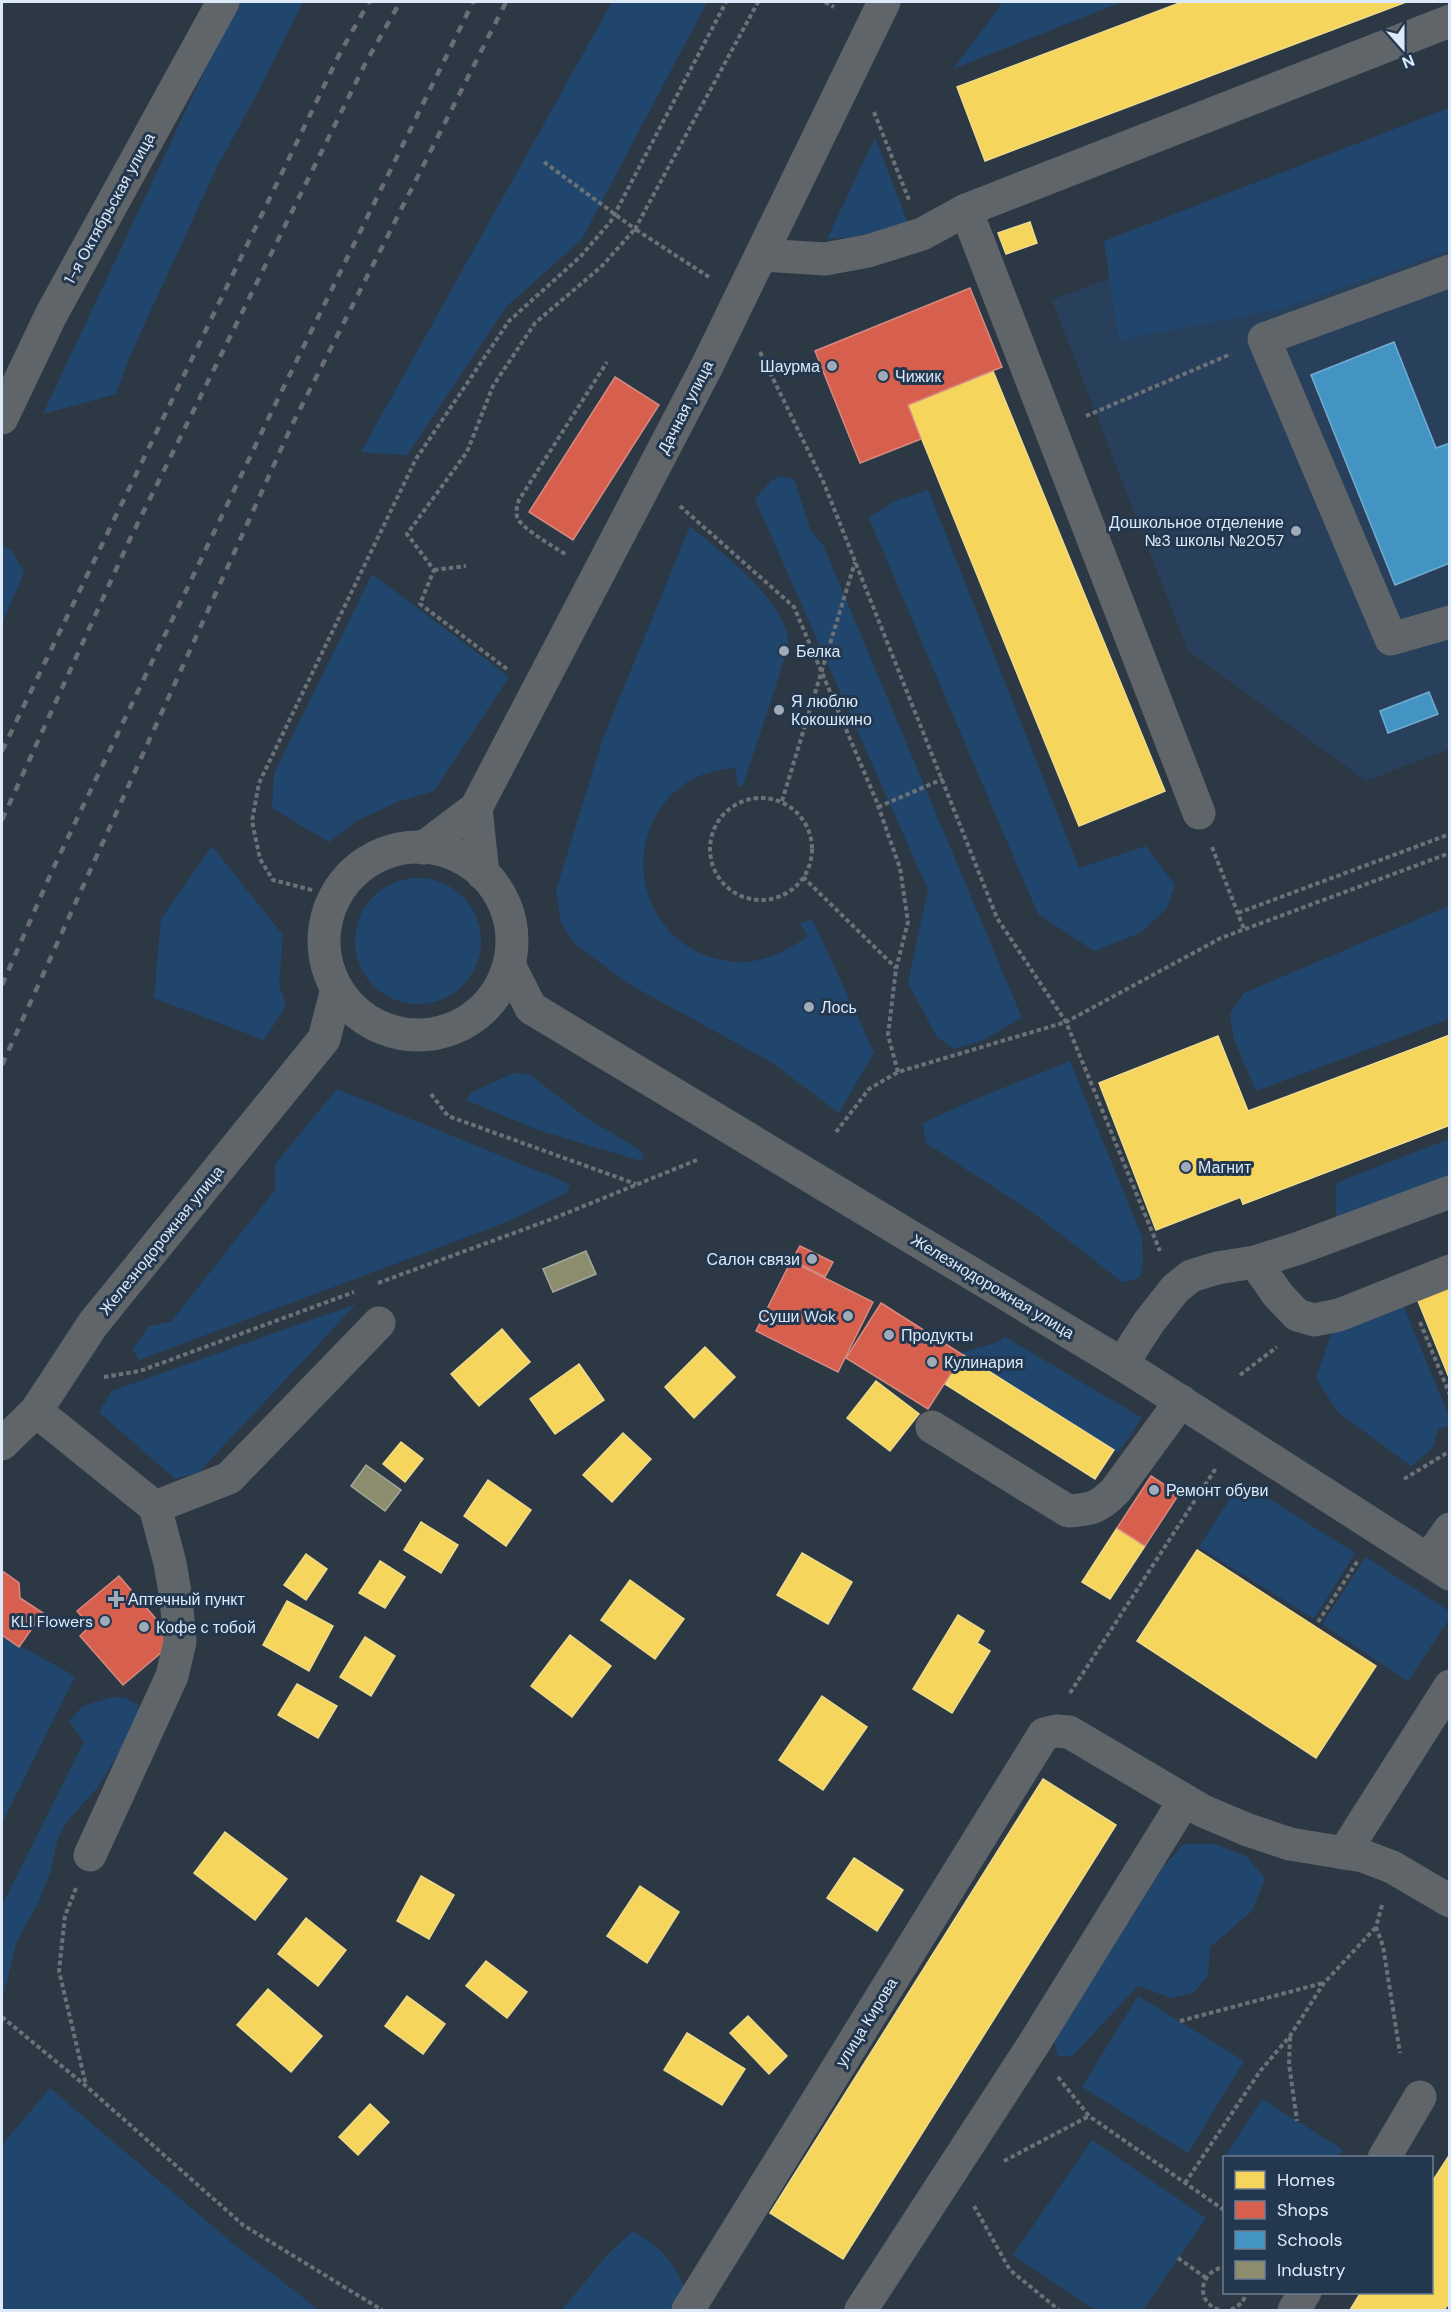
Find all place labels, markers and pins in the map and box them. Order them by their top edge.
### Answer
place label: Шаурма [760,356,820,377]
marker: Шаурма [825,359,839,373]
place label: Чижик [895,366,942,387]
marker: Чижик [876,369,890,383]
place label: Дошкольное отделение №3 школы №2057 [1109,512,1284,551]
marker: Дошкольное отделение №3 школы №2057 [1289,524,1303,538]
place label: Белка [796,641,841,662]
marker: Белка [777,644,791,658]
place label: Я люблю Кокошкино [791,691,872,730]
marker: Я люблю Кокошкино [772,703,786,717]
place label: Лось [821,997,857,1018]
marker: Лось [802,1000,816,1014]
place label: Магнит [1198,1157,1252,1178]
marker: Магнит [1179,1160,1193,1174]
place label: Салон связи [707,1249,800,1270]
marker: Салон связи [805,1252,819,1266]
place label: Суши Wok [758,1306,836,1327]
marker: Суши Wok [841,1309,855,1323]
place label: Продукты [901,1325,973,1346]
marker: Продукты [882,1328,896,1342]
place label: Кулинария [944,1352,1023,1373]
marker: Кулинария [925,1355,939,1369]
place label: Ремонт обуви [1166,1480,1268,1501]
marker: Ремонт обуви [1147,1483,1161,1497]
place label: Аптечный пункт [128,1589,245,1610]
marker: Аптечный пункт [109,1592,123,1606]
place label: KLI Flowers [11,1611,93,1632]
marker: KLI Flowers [98,1614,112,1628]
place label: Кофе с тобой [156,1617,256,1638]
marker: Кофе с тобой [137,1620,151,1634]

